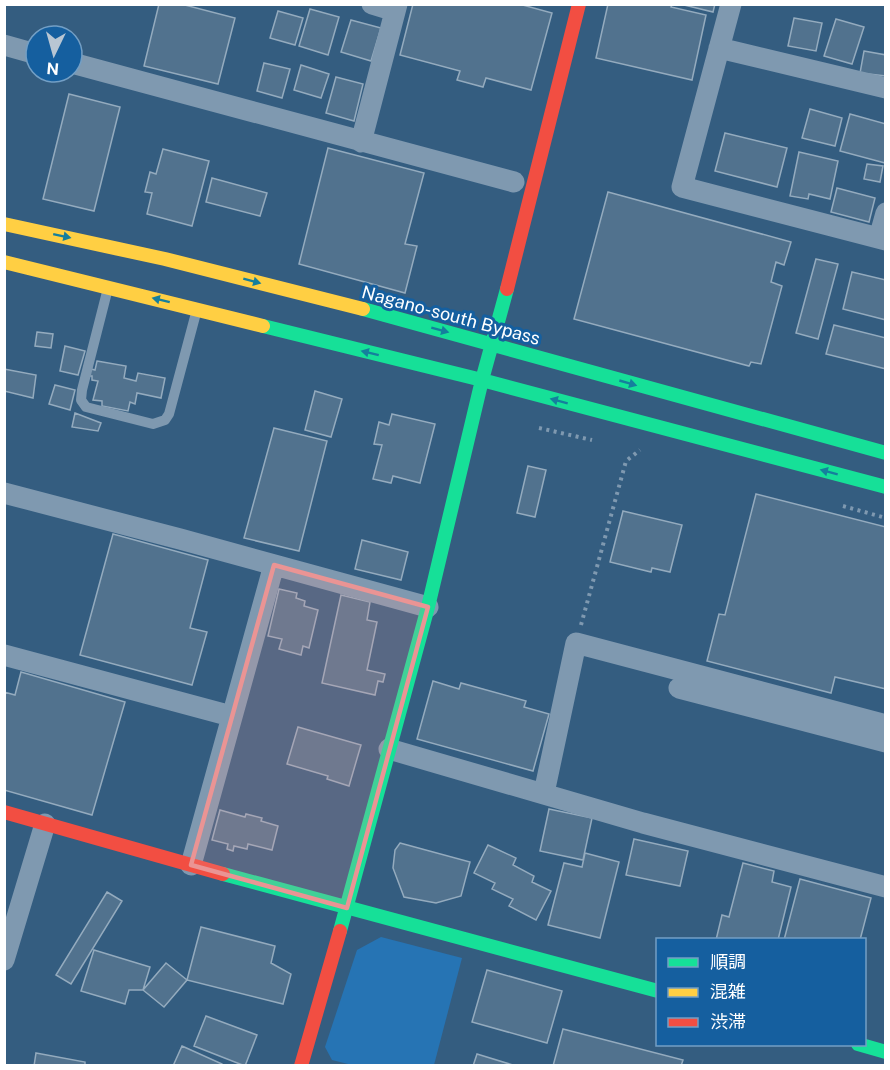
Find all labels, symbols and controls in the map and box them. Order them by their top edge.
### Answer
north arrow [24,24,84,84]
text: N [46,58,60,78]
one-way arrow [52,232,71,242]
one-way arrow [242,276,261,286]
street label: Nagano-south Bypass [360,281,542,349]
one-way arrow [151,295,170,305]
one-way arrow [431,326,449,335]
one-way arrow [361,347,379,357]
one-way arrow [619,378,637,388]
one-way arrow [550,395,568,405]
one-way arrow [820,467,838,476]
legend [656,938,866,1046]
text: 順調 [710,951,746,972]
text: 混雑 [710,981,746,1002]
text: 渋滞 [710,1011,746,1032]

